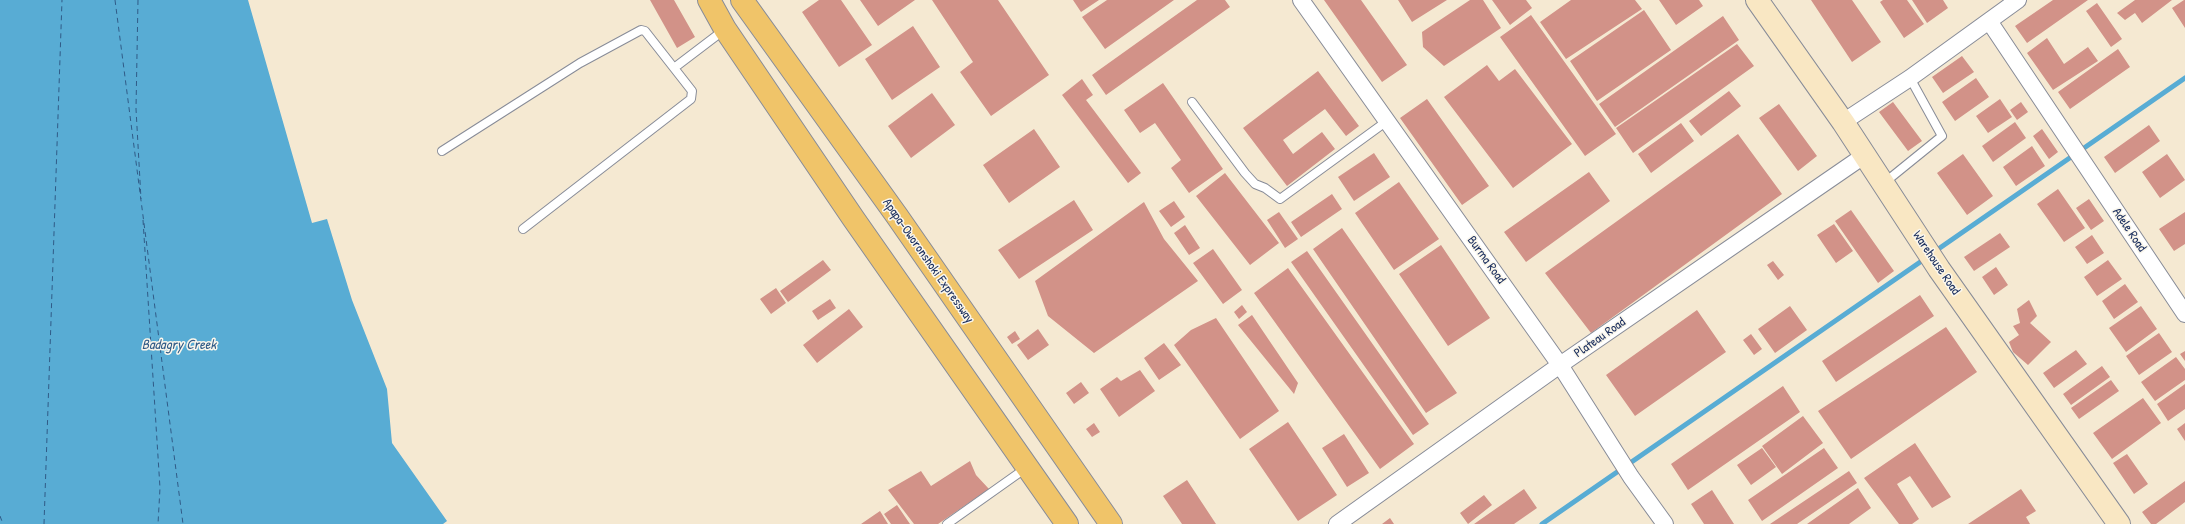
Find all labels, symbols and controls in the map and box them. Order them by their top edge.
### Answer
street label: Apapa-Oworonshoki Expressway [879,196,977,326]
street label: Adele Road [2109,205,2149,255]
street label: Warehouse Road [1909,228,1963,298]
street label: Burma Road [1464,233,1508,287]
street label: Plateau Road [1571,315,1629,361]
water label: Badagry Creek [142,337,216,353]

